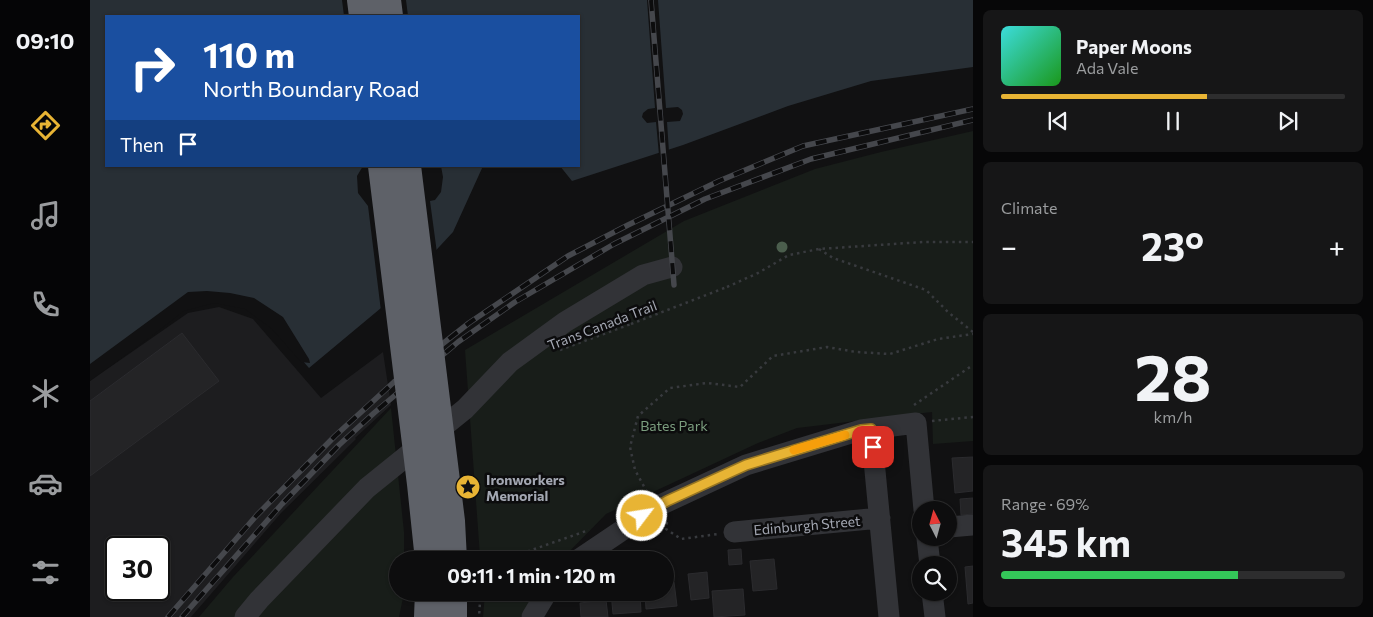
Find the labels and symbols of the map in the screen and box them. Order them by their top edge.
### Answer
street label: Trans Canada Trail [545,296,659,354]
park label: Bates Park [640,417,708,434]
pin [852,426,894,468]
place label: Ironworkers Memorial [486,471,565,504]
place icon: Ironworkers Memorial [455,474,481,500]
position arrow [615,489,667,541]
north arrow [912,501,958,546]
street label: Edinburgh Street [753,512,862,538]
speed limit sign: 30 [105,536,170,601]

